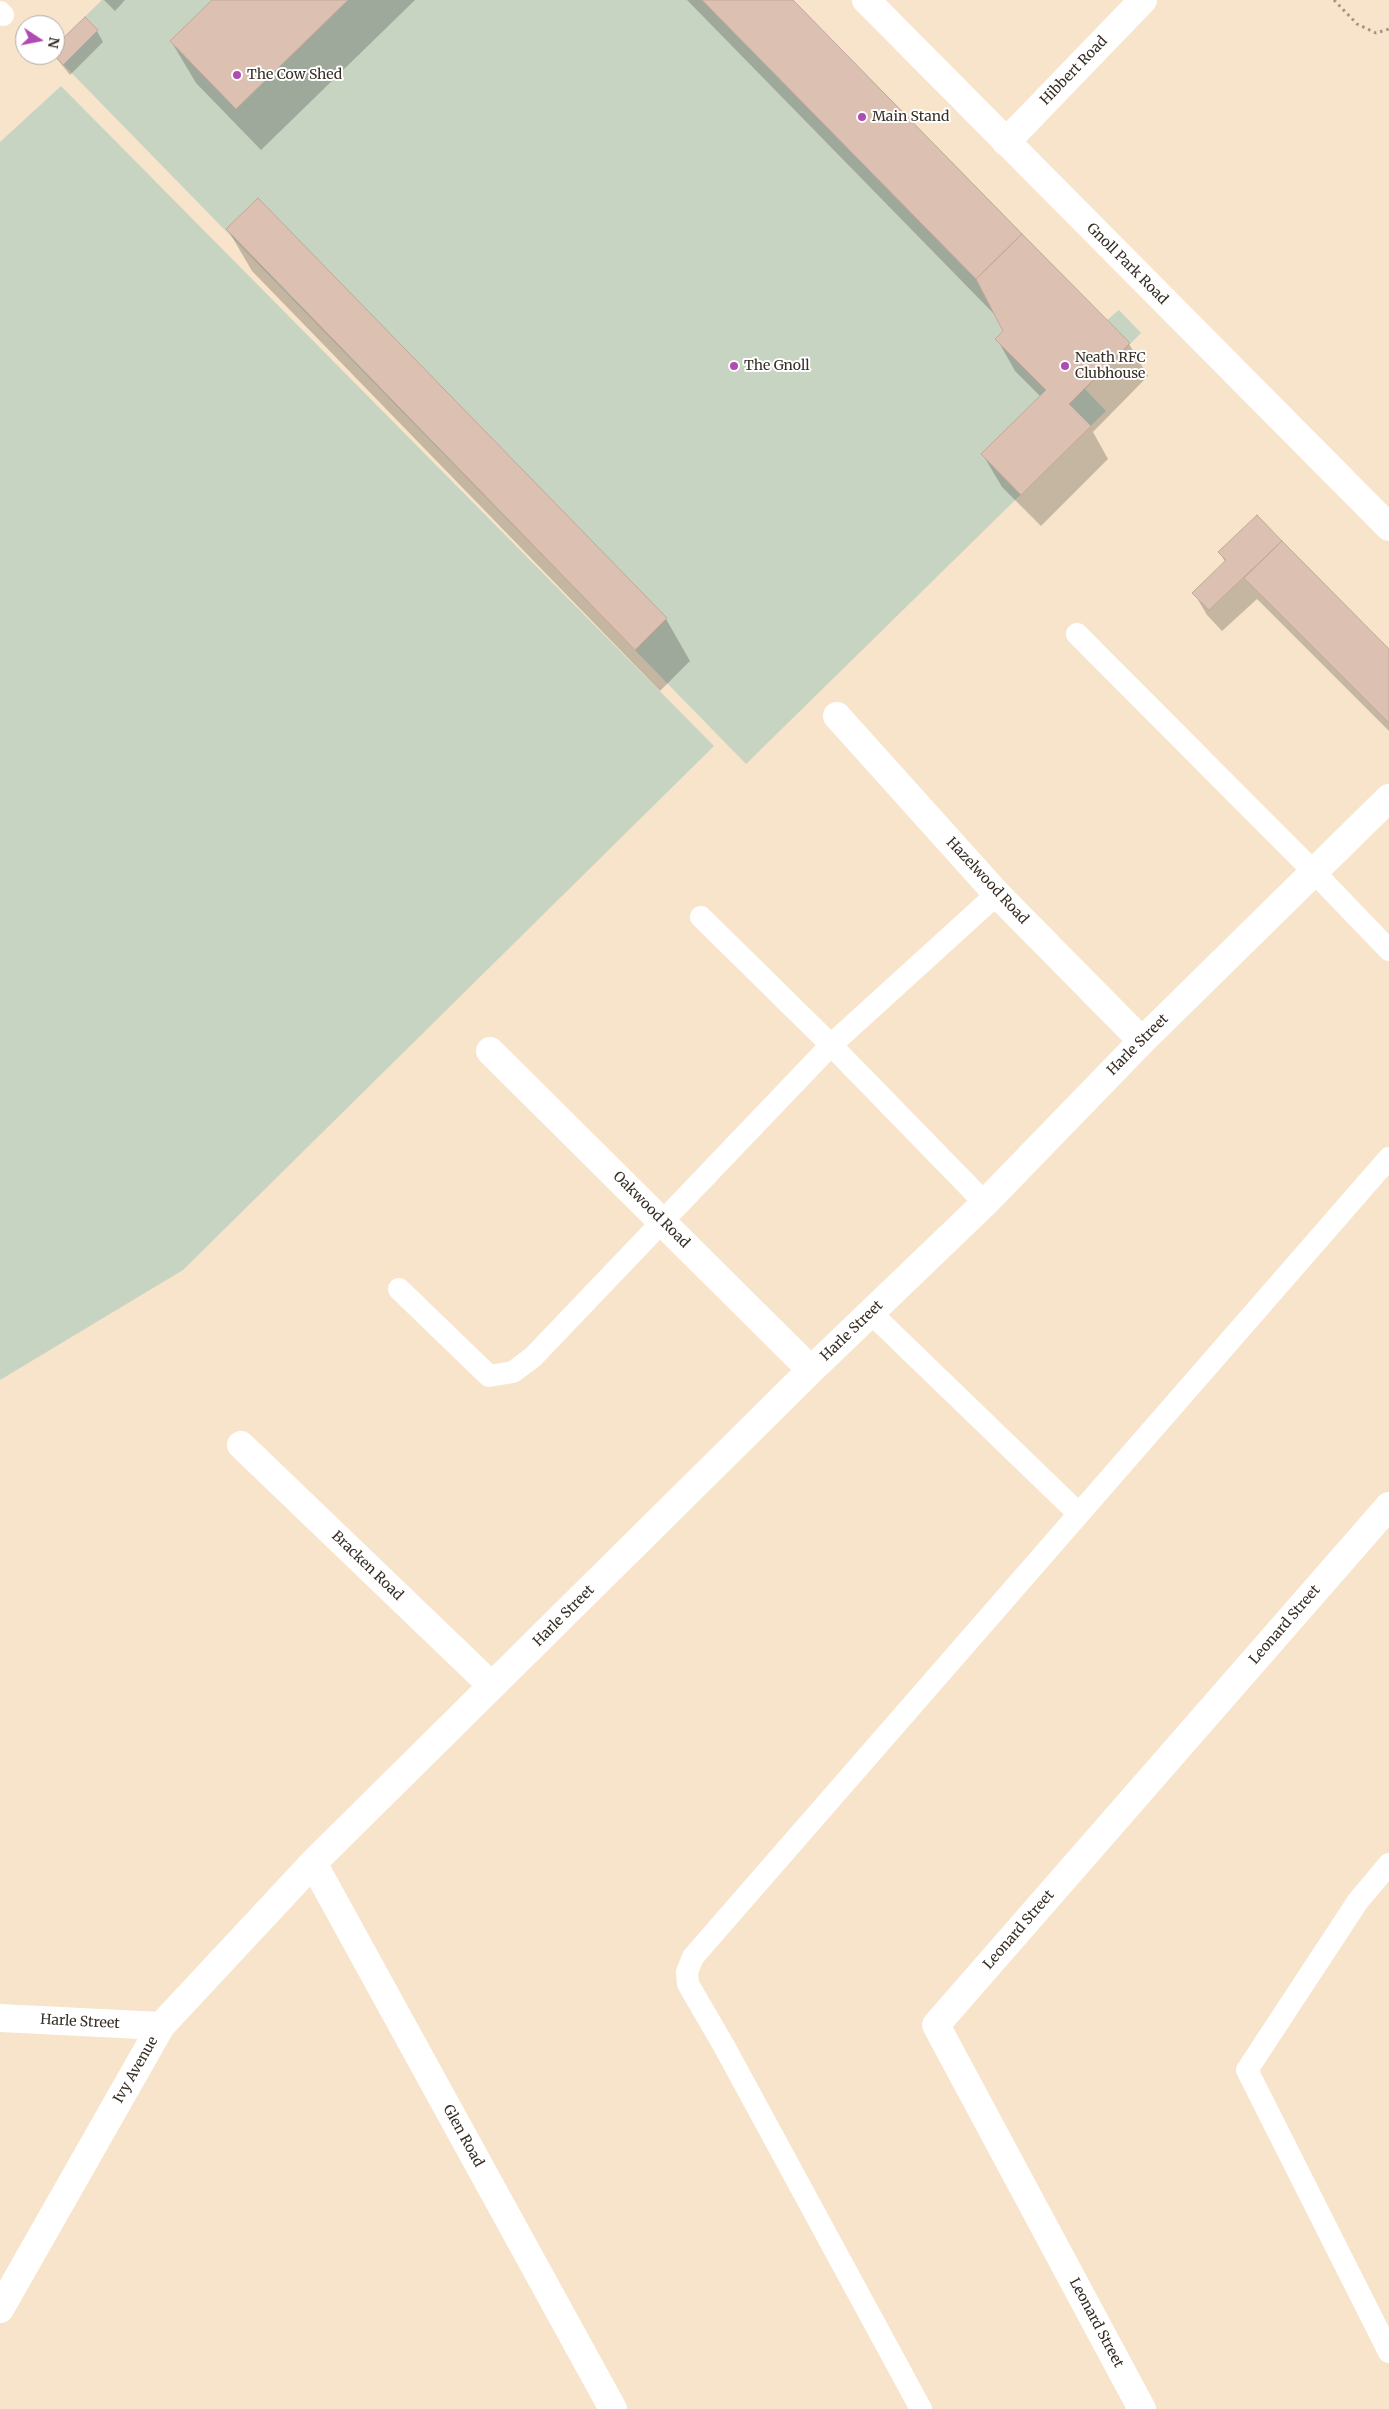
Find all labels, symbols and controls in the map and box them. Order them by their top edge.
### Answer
north arrow [15,15,65,65]
street label: Hibbert Road [1037,33,1111,109]
text: N [44,36,64,50]
place label: The Cow Shed [247,67,342,83]
marker: The Cow Shed [231,69,243,81]
place label: Main Stand [872,109,950,125]
marker: Main Stand [856,111,868,123]
street label: Gnoll Park Road [1083,220,1171,308]
place label: Neath RFC Clubhouse [1075,350,1146,382]
place label: The Gnoll [744,358,810,374]
marker: The Gnoll [728,360,740,372]
marker: Neath RFC Clubhouse [1059,360,1071,372]
street label: Hazelwood Road [943,834,1031,928]
street label: Harle Street [1104,1011,1172,1079]
street label: Oakwood Road [609,1168,693,1252]
street label: Harle Street [818,1297,886,1365]
street label: Bracken Road [328,1528,406,1604]
street label: Harle Street [530,1582,598,1650]
street label: Leonard Street [1246,1582,1324,1668]
street label: Leonard Street [980,1887,1058,1973]
street label: Harle Street [40,2012,120,2032]
street label: Ivy Avenue [110,2034,162,2106]
street label: Glen Road [439,2102,487,2170]
street label: Leonard Street [1065,2275,1127,2371]

